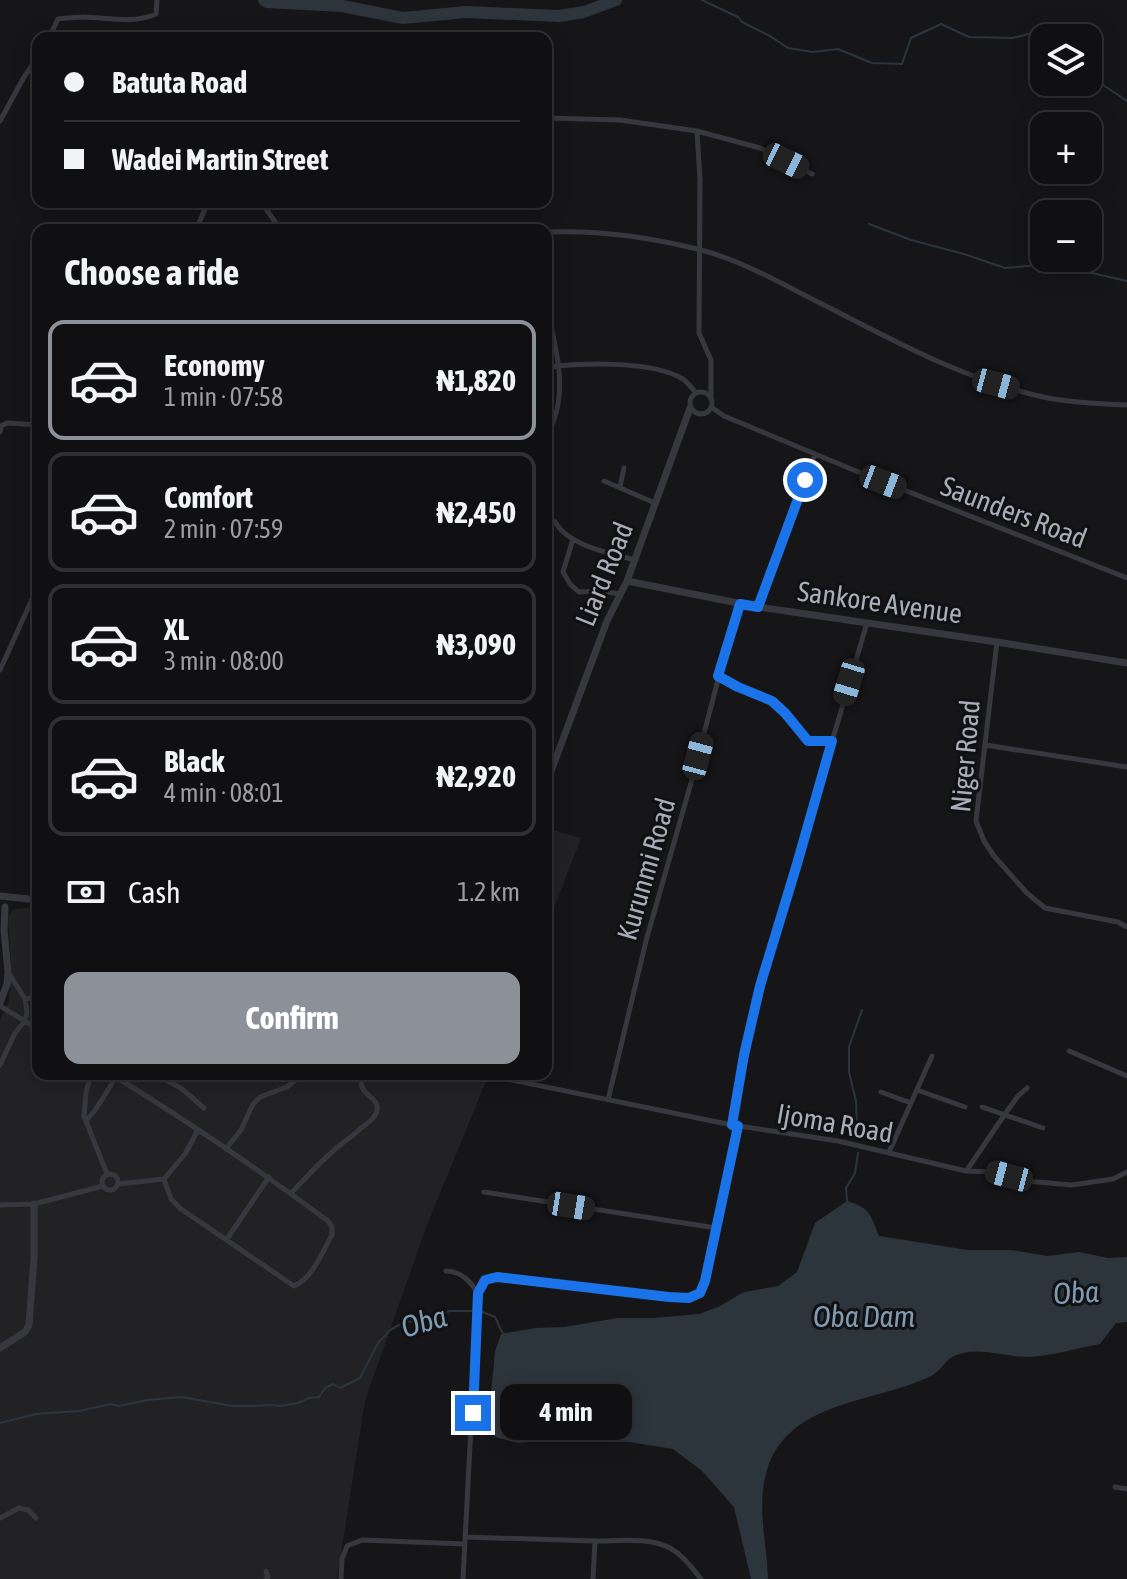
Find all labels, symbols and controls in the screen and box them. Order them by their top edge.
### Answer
map controls [1030,24,1102,272]
button: layers [1030,24,1102,96]
text: Batuta Road [112,65,247,99]
button: + [1030,112,1102,184]
car [759,140,813,182]
text: Wadei Martin Street [112,142,328,176]
button: − [1030,200,1102,272]
text: Choose a ride [64,251,239,293]
icon: car [68,344,140,416]
text: Economy [164,348,265,382]
text: ₦1,820 [437,363,516,397]
car [970,366,1022,402]
text: 1 min · 07:58 [164,382,283,412]
route start [787,462,823,498]
car [856,462,910,502]
street label: Saunders Road [937,470,1091,554]
icon: car [68,476,140,548]
text: Comfort [164,480,253,514]
text: ₦2,450 [437,495,516,529]
text: 2 min · 07:59 [164,514,283,544]
street label: Liard Road [569,517,639,631]
street label: Sankore Avenue [796,575,964,629]
icon: car [68,608,140,680]
text: XL [164,612,189,646]
text: ₦3,090 [437,627,516,661]
text: 3 min · 08:00 [164,646,284,676]
car [831,656,867,708]
street label: Niger Road [944,698,986,814]
car [680,730,716,782]
icon: car [68,740,140,812]
text: Black [164,744,224,778]
text: ₦2,920 [437,759,516,793]
text: 4 min · 08:01 [164,778,284,808]
street label: Kurunmi Road [610,794,682,944]
icon: cash [64,870,108,914]
text: Cash [128,875,181,909]
text: 1.2 km [457,877,520,907]
button: Confirm [64,972,520,1064]
street label: Ijoma Road [775,1097,895,1149]
car [983,1158,1035,1194]
car [545,1190,597,1222]
water label: Oba [1052,1274,1100,1310]
water label: Oba [397,1298,450,1344]
water label: Oba Dam [813,1299,915,1333]
callout: 4 min [501,1385,633,1441]
route end [455,1395,491,1431]
text: 4 min [539,1397,593,1427]

